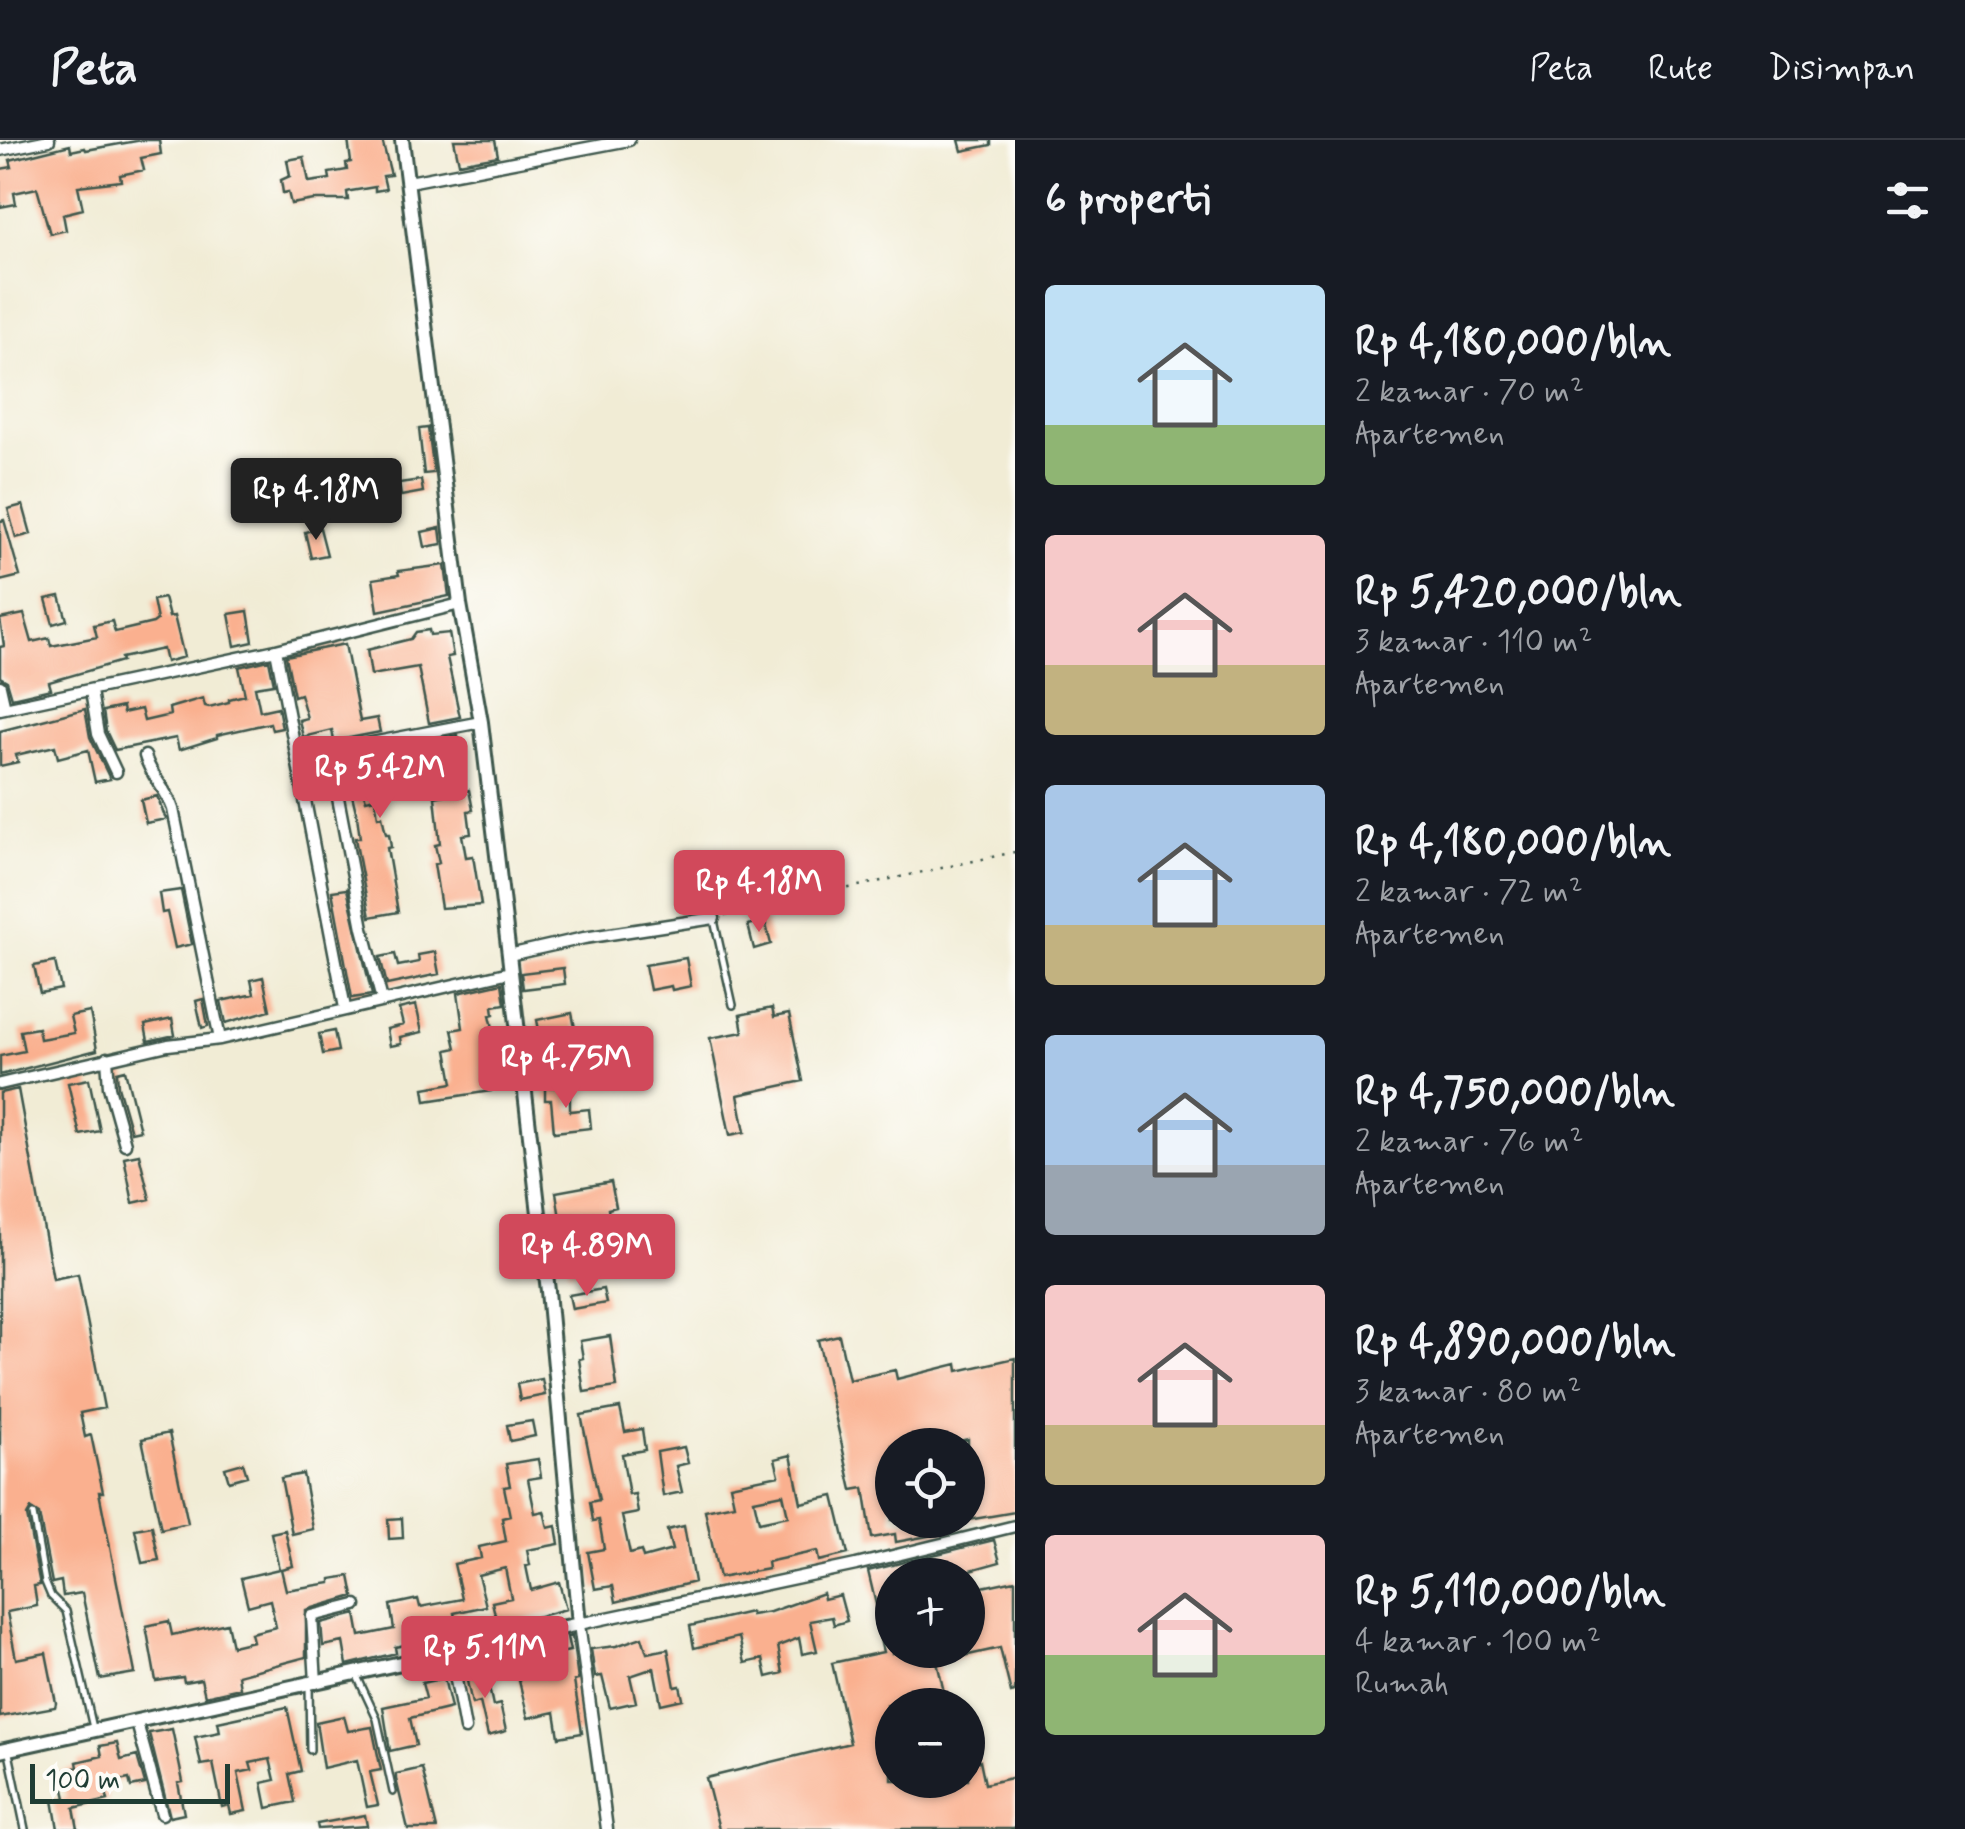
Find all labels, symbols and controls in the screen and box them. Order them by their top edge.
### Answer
text: Peta [50,38,138,101]
text: Peta [1529,46,1593,92]
text: Rute [1648,46,1713,92]
text: Disimpan [1768,46,1915,92]
text: 6 properti [1045,173,1210,228]
icon: filters [1880,173,1935,228]
text: Rp 4,180,000/bln [1355,316,1671,371]
icon: home [1125,325,1245,445]
text: 2 kamar · 70 m² [1355,371,1584,413]
text: Apartemen [1355,413,1505,455]
pin: Rp 4.18M [213,458,419,543]
text: Rp 4.18M [253,469,379,511]
text: Rp 5,420,000/bln [1355,566,1681,621]
icon: home [1125,575,1245,695]
text: 3 kamar · 110 m² [1355,621,1592,663]
text: Apartemen [1355,663,1505,705]
pin: Rp 5.42M [277,736,483,821]
text: Rp 5.42M [315,747,445,789]
text: Rp 4,180,000/bln [1355,816,1671,871]
icon: home [1125,825,1245,945]
pin: Rp 4.18M [656,850,862,935]
text: Rp 4.18M [696,861,822,903]
text: 2 kamar · 72 m² [1355,871,1583,913]
text: Apartemen [1355,913,1505,955]
pin: Rp 4.75M [463,1026,669,1111]
text: Rp 4.75M [500,1037,632,1079]
text: Rp 4,750,000/bln [1355,1066,1675,1121]
icon: home [1125,1075,1245,1195]
text: 2 kamar · 76 m² [1355,1121,1583,1163]
text: Apartemen [1355,1163,1505,1205]
pin: Rp 4.89M [484,1214,690,1299]
text: Rp 4.89M [521,1225,653,1267]
text: Rp 4,890,000/bln [1355,1316,1675,1371]
icon: home [1125,1325,1245,1445]
text: 3 kamar · 80 m² [1355,1371,1581,1413]
text: Apartemen [1355,1413,1505,1455]
map controls [875,1428,985,1798]
button: locate [875,1428,985,1538]
button: + [875,1558,985,1668]
text: Rp 5,110,000/bln [1355,1566,1665,1621]
icon: home [1125,1575,1245,1695]
pin: Rp 5.11M [382,1616,588,1701]
text: 4 kamar · 100 m² [1355,1621,1601,1663]
text: Rp 5.11M [423,1627,547,1669]
text: Rumah [1355,1663,1449,1705]
button: − [875,1688,985,1798]
scale bar [30,1759,230,1804]
text: 100 m [45,1763,120,1800]

